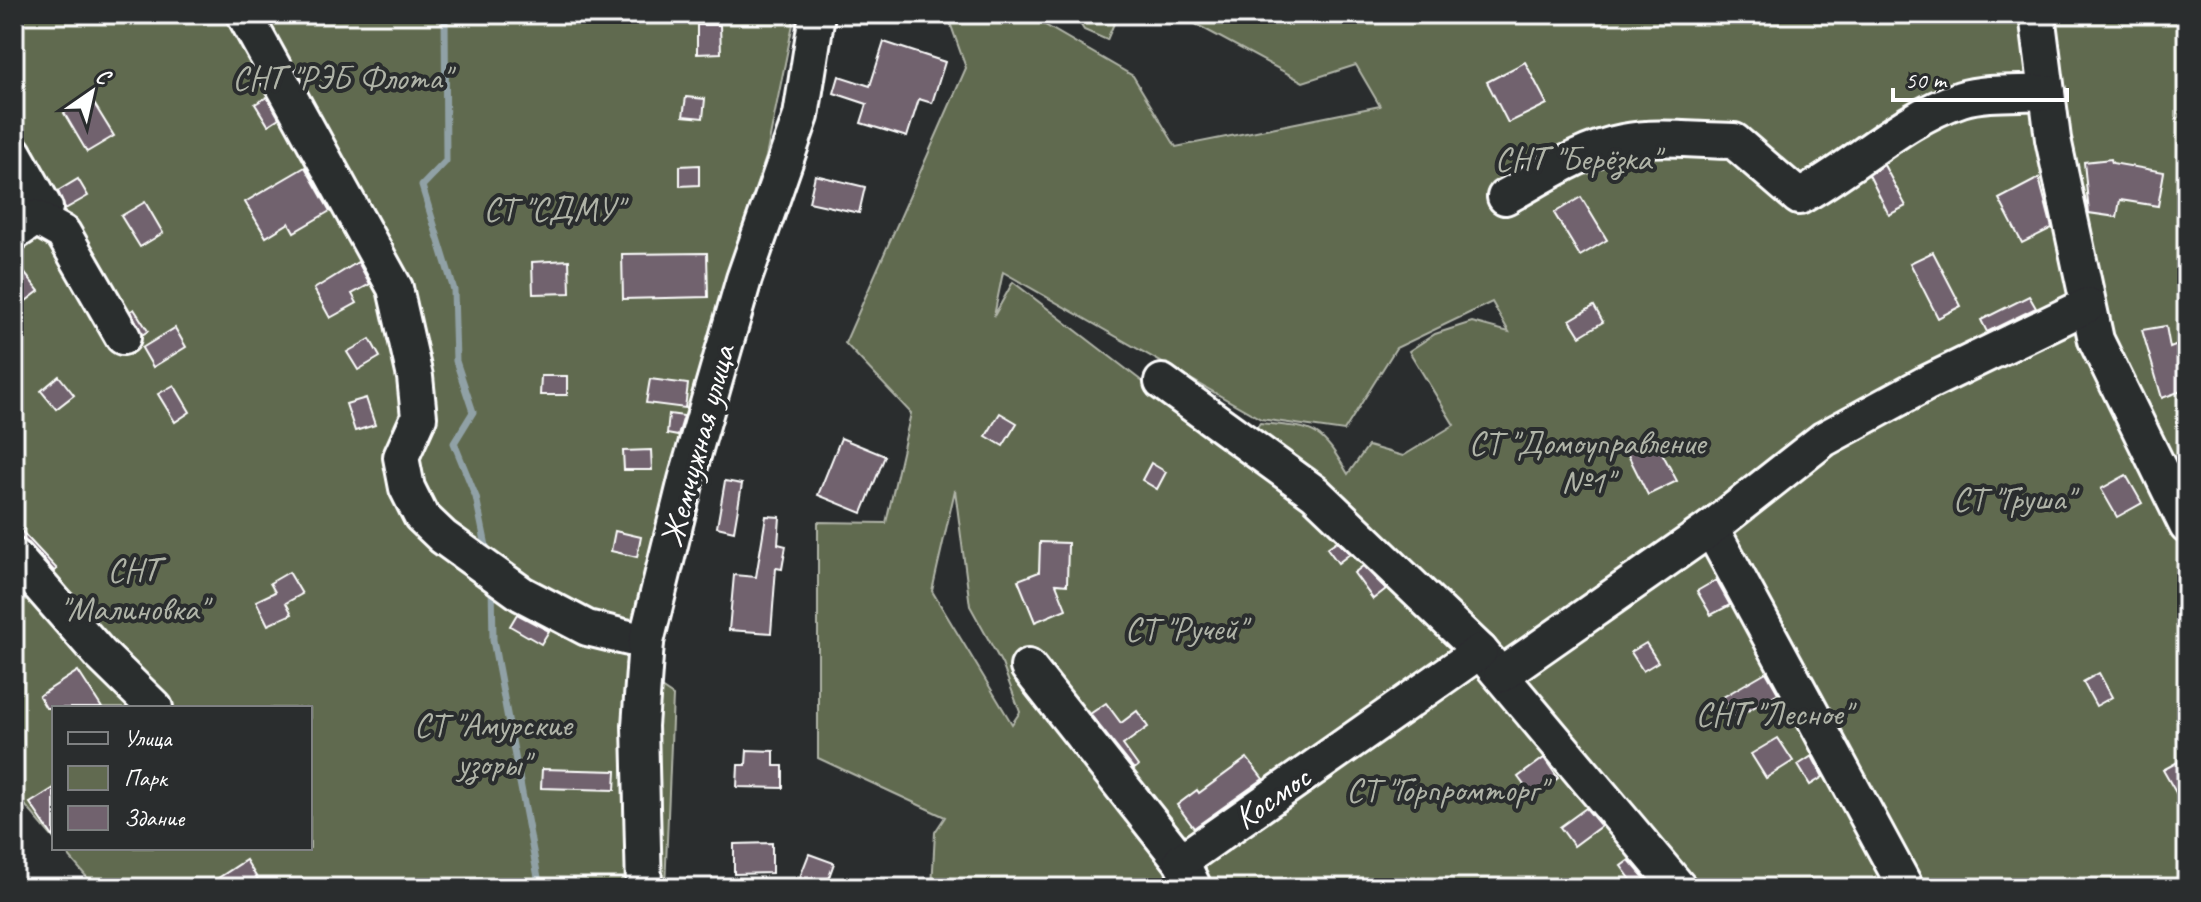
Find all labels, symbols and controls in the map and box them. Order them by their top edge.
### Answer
north arrow [52,52,132,132]
scale bar [1893,52,2067,102]
park label: СНТ "РЭБ Флота" [232,56,457,99]
text: С [90,62,118,93]
text: 50 m [1905,65,1948,95]
park label: СНТ "Берёзка" [1495,137,1666,180]
park label: СТ "СДМУ" [483,187,630,230]
street label: Жемчужная улица [649,338,745,552]
park label: СТ "Домоуправление №1" [1469,421,1708,503]
park label: СТ "Груша" [1953,477,2080,520]
park label: СНТ "Малиновка" [59,548,213,630]
park label: СТ "Ручей" [1125,607,1252,650]
park label: СНТ "Лесное" [1695,692,1858,735]
park label: СТ "Амурские узоры" [414,703,574,785]
legend [52,706,312,850]
text: Улица [124,723,173,753]
street label: Космос [1225,755,1320,839]
text: Парк [124,763,169,793]
park label: СТ "Горпромторг" [1346,768,1553,811]
text: Здание [124,803,186,833]

